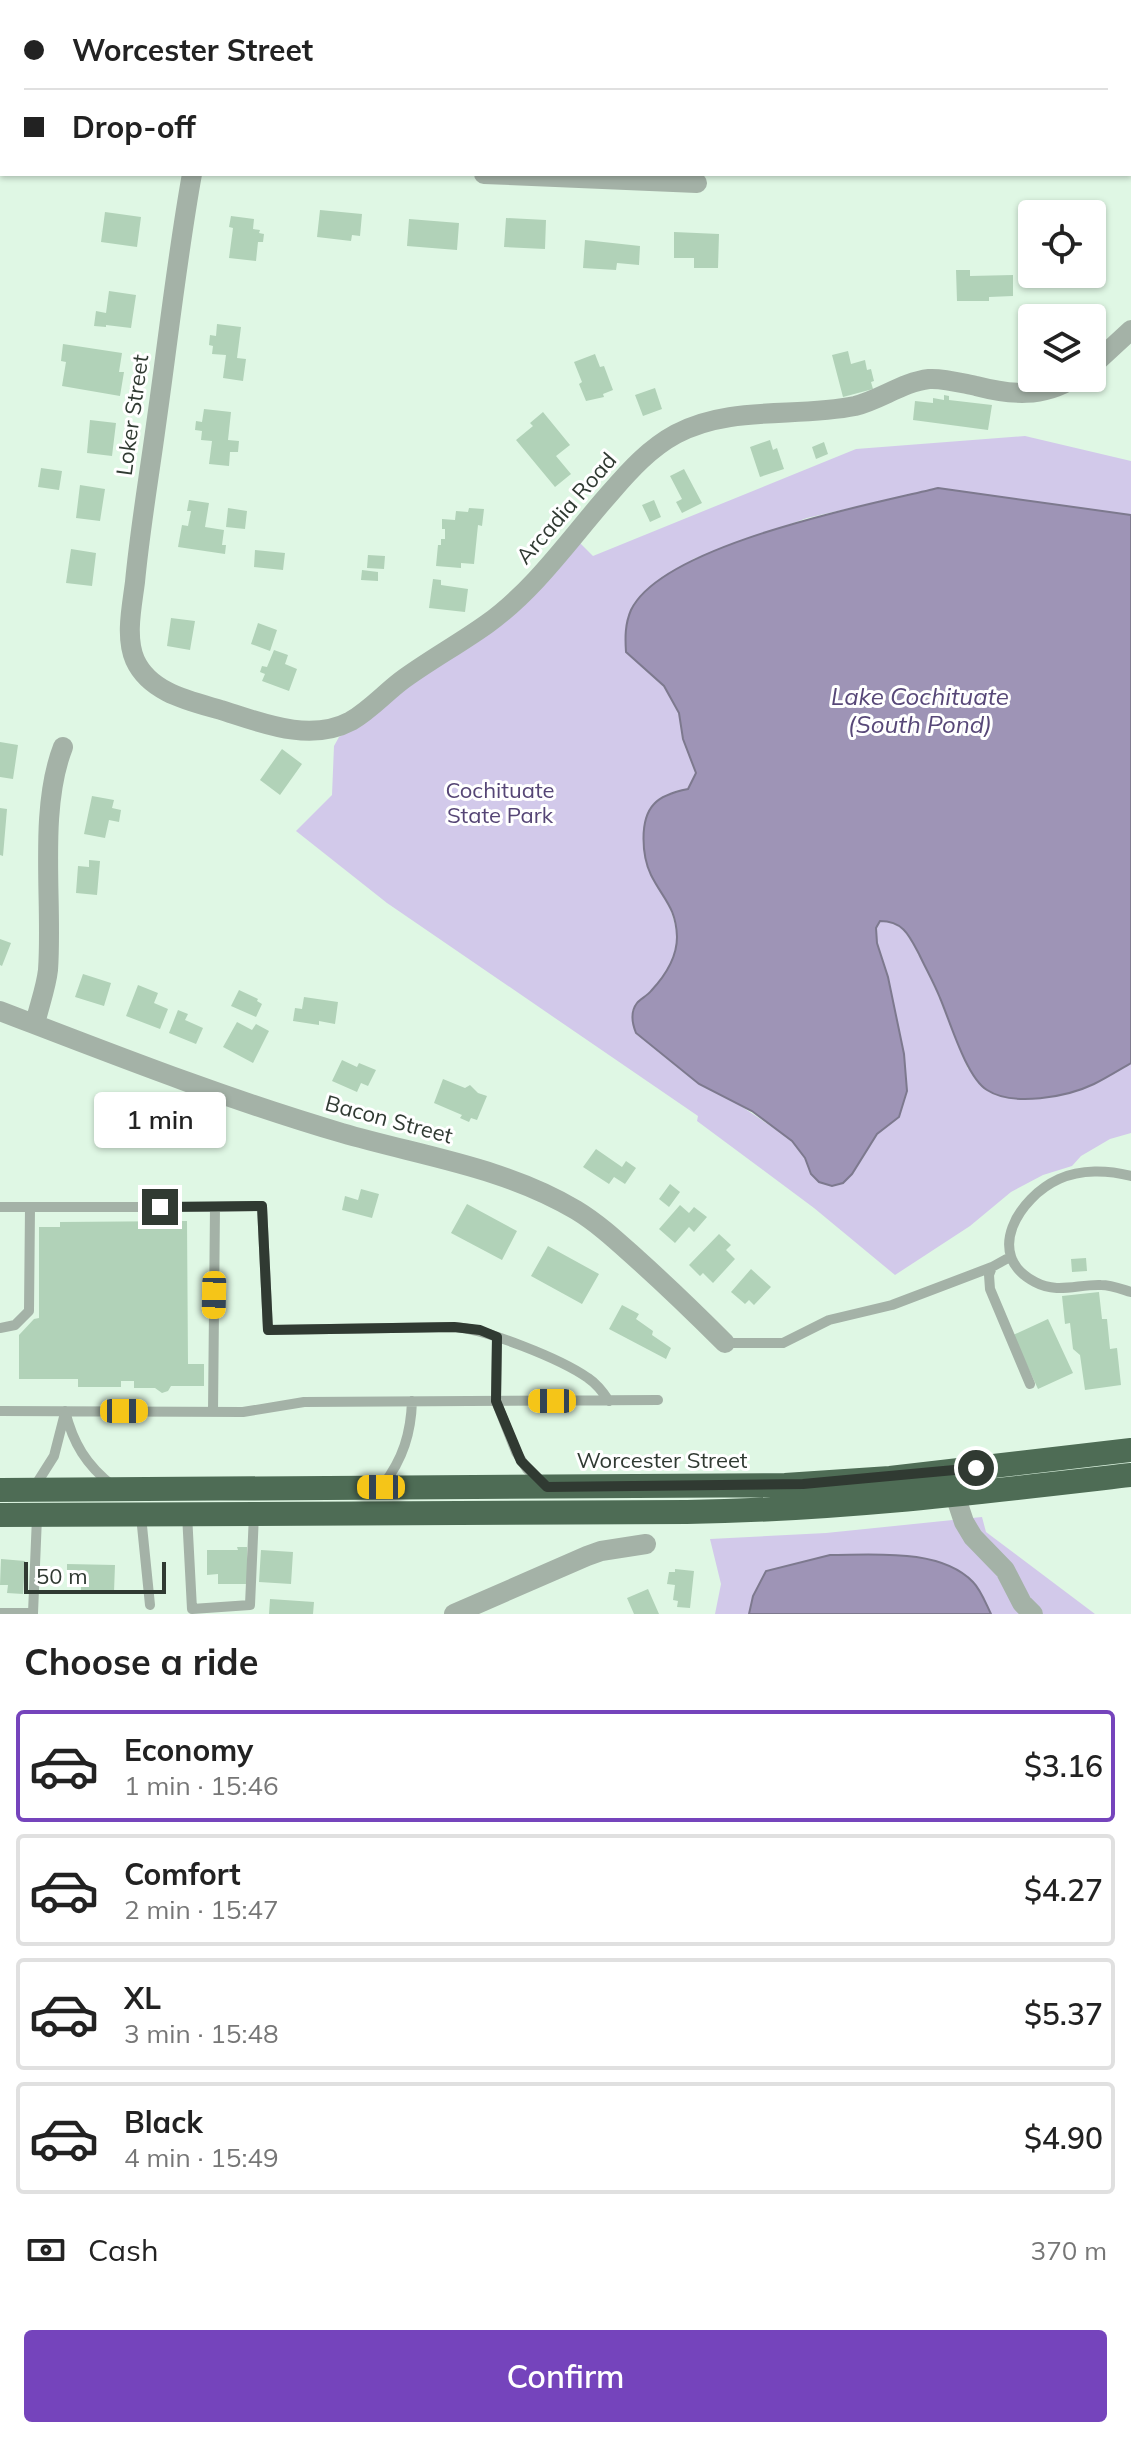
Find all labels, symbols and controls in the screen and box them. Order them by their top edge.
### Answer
text: Worcester Street [72,31,313,69]
text: Drop-off [72,108,196,146]
map controls [1018,200,1106,392]
button: locate [1018,200,1106,288]
button: layers [1018,304,1106,392]
street label: Loker Street [110,352,154,477]
street label: Arcadia Road [510,446,622,570]
water label: Lake Cochituate (South Pond) [831,681,1009,739]
park label: Cochituate State Park [445,776,555,829]
street label: Bacon Street [322,1089,456,1150]
callout: 1 min [94,1091,226,1147]
text: 1 min [126,1103,194,1136]
route end [142,1189,178,1225]
car [202,1271,226,1319]
car [528,1389,576,1413]
car [100,1399,148,1423]
street label: Worcester Street [576,1446,748,1474]
route start [958,1450,994,1486]
car [357,1475,405,1499]
scale bar [24,1558,166,1594]
text: 50 m [36,1562,87,1590]
text: Choose a ride [24,1639,258,1684]
icon: car [28,1730,100,1802]
text: Economy [124,1731,253,1769]
text: $3.16 [1024,1747,1103,1785]
text: 1 min · 15:46 [124,1769,279,1802]
icon: car [28,1854,100,1926]
text: Comfort [124,1855,241,1893]
text: $4.27 [1024,1871,1103,1909]
text: 2 min · 15:47 [124,1893,279,1926]
icon: car [28,1978,100,2050]
text: XL [124,1979,161,2017]
text: $5.37 [1024,1995,1103,2033]
text: 3 min · 15:48 [124,2017,279,2050]
icon: car [28,2102,100,2174]
text: Black [124,2103,203,2141]
text: $4.90 [1024,2119,1103,2157]
text: 4 min · 15:49 [124,2141,279,2174]
icon: cash [24,2228,68,2272]
text: Cash [88,2231,159,2269]
text: 370 m [1031,2234,1107,2267]
button: Confirm [24,2330,1107,2422]

